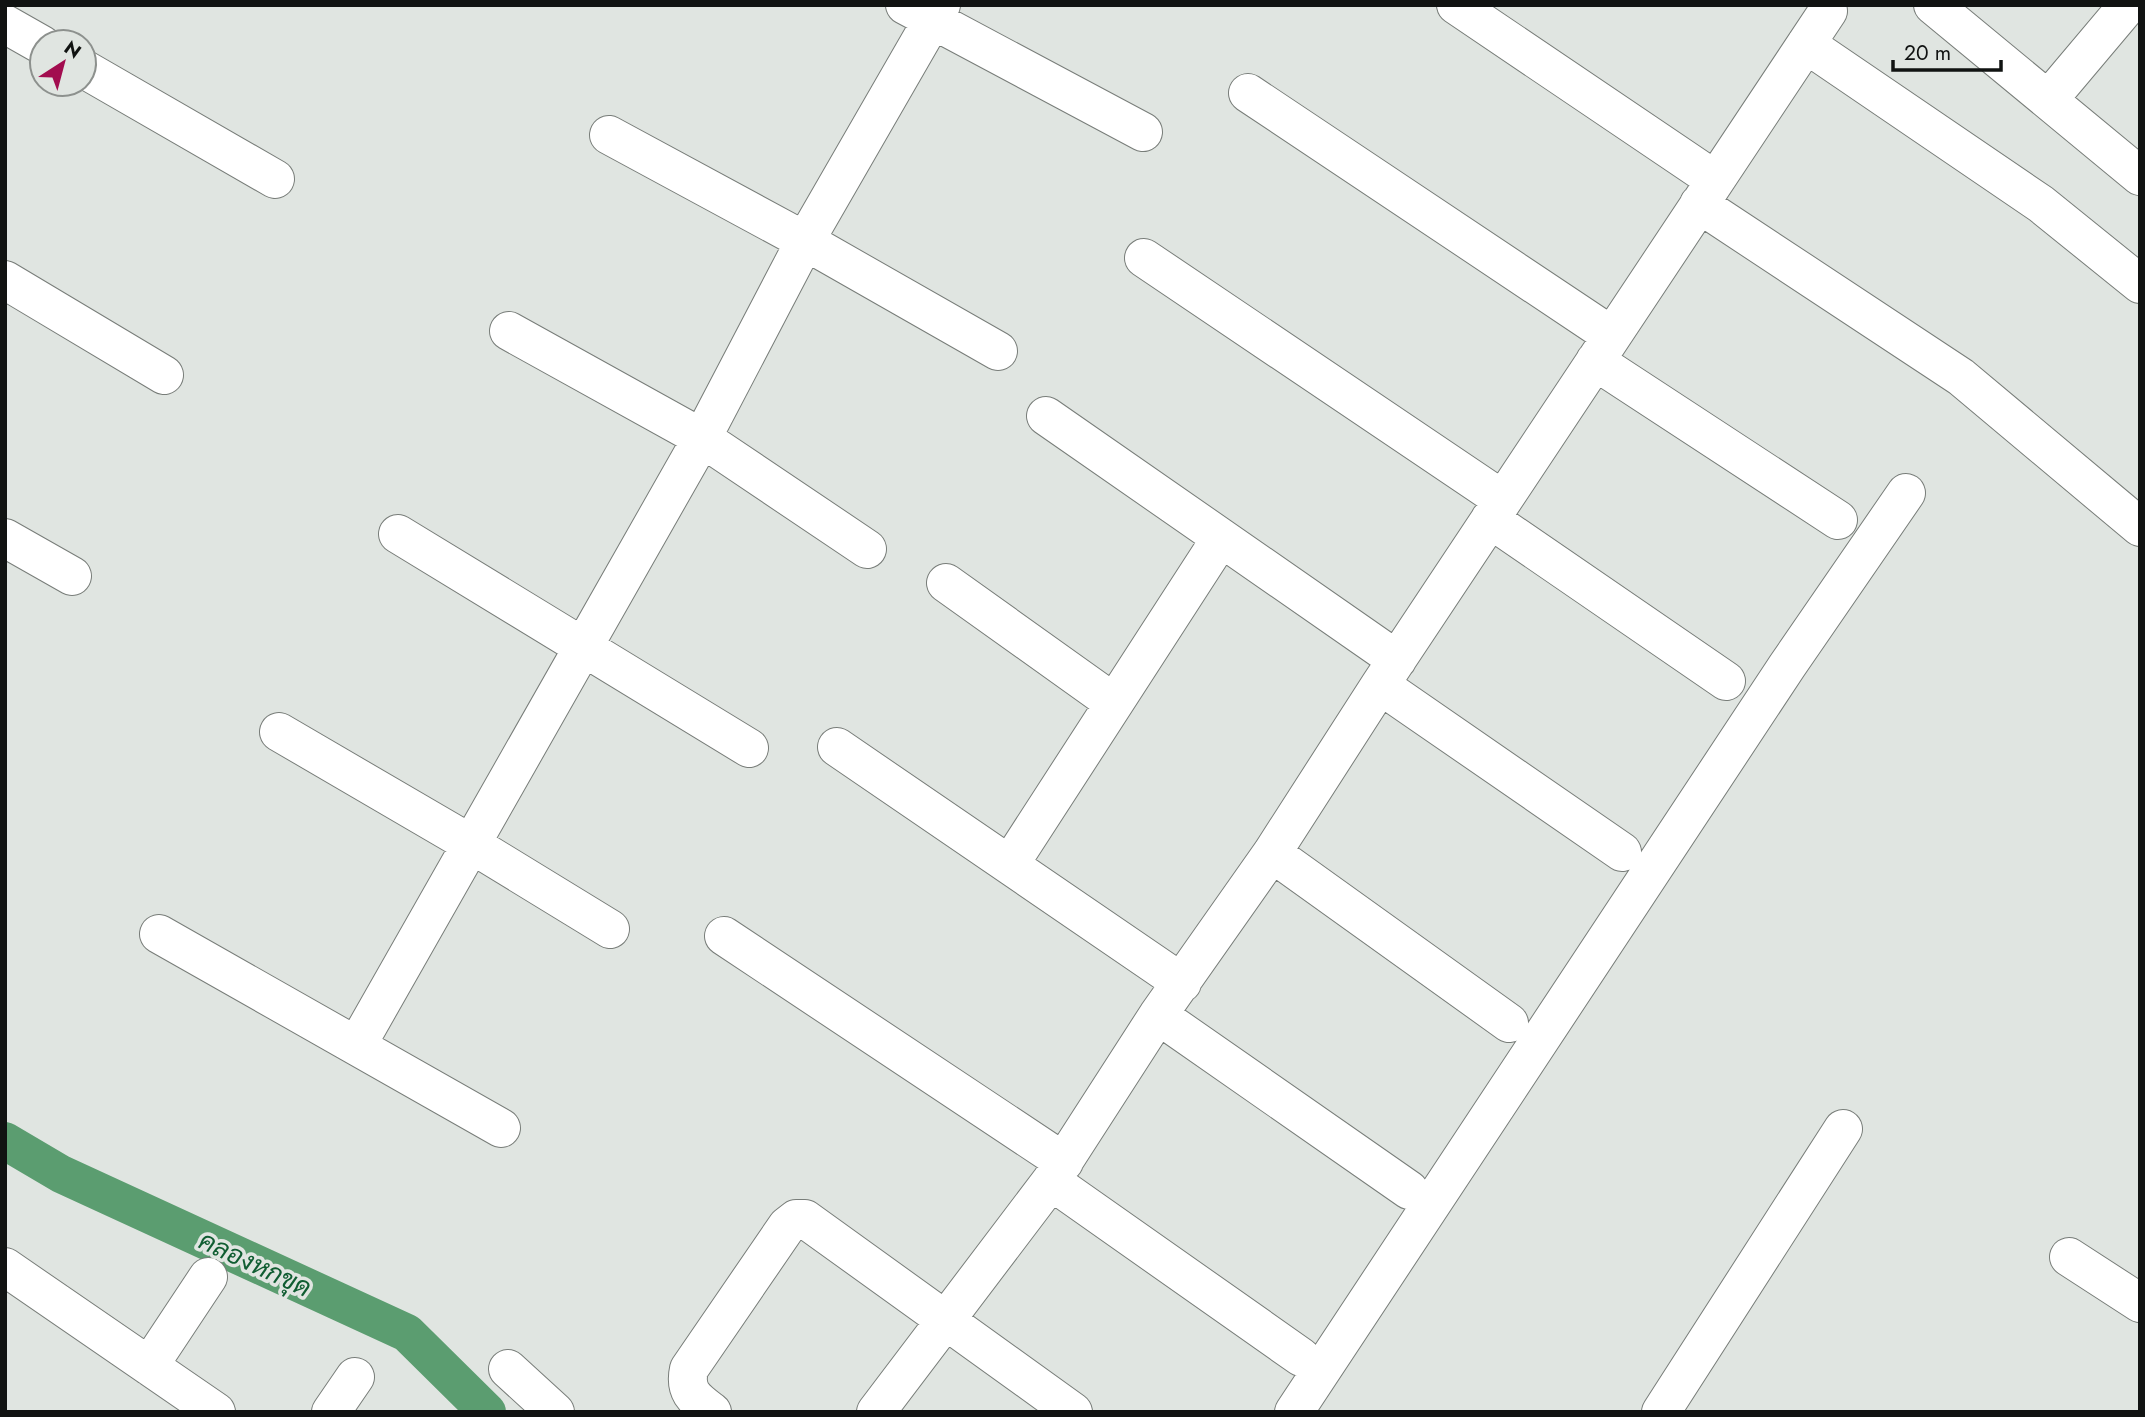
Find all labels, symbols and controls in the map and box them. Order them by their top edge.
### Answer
north arrow [28,28,98,98]
scale bar [1893,28,2002,72]
text: N [59,34,87,65]
text: 20 m [1904,38,1951,68]
water label: คลองหกขุด [193,1221,317,1307]

